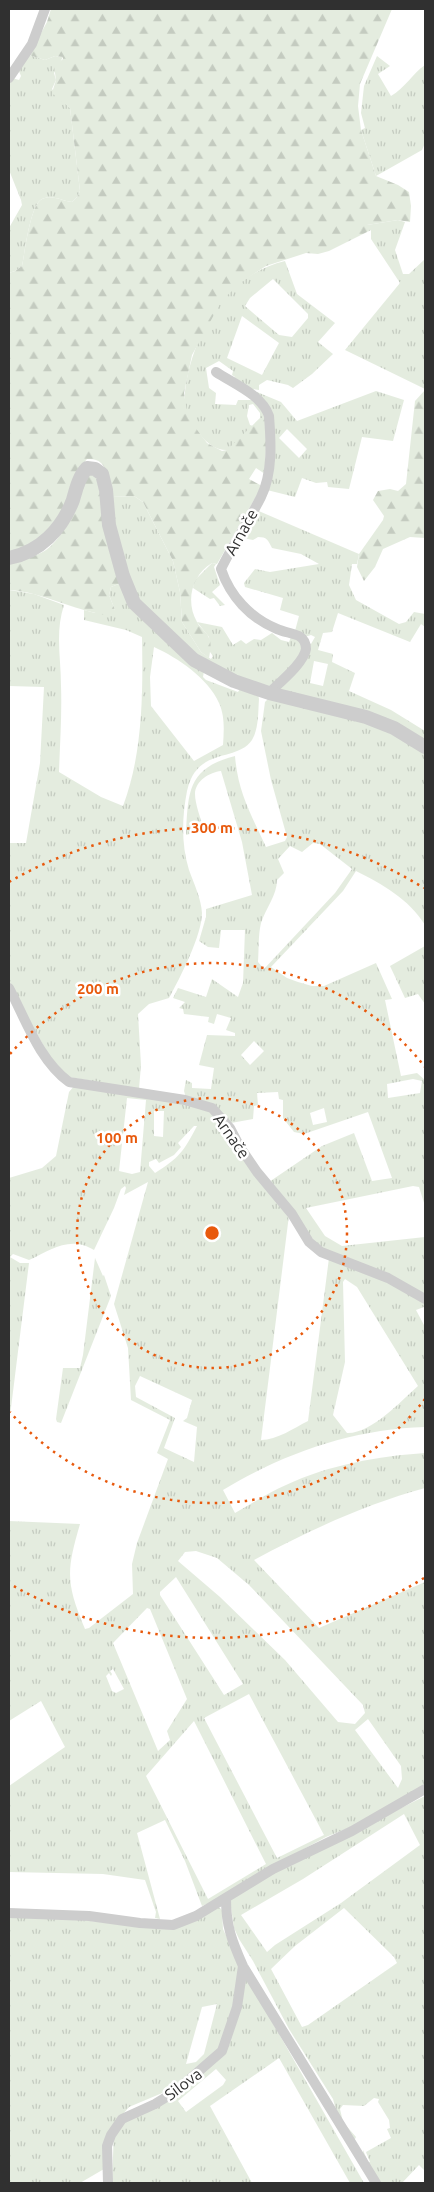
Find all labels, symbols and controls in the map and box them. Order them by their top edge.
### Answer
street label: Arnače [221,506,261,558]
text: 300 m [191,819,233,836]
text: 200 m [77,980,119,997]
street label: Arnače [210,1110,254,1162]
text: 100 m [96,1129,138,1146]
centre of rings [203,1224,221,1242]
street label: Silova [161,2064,205,2104]

